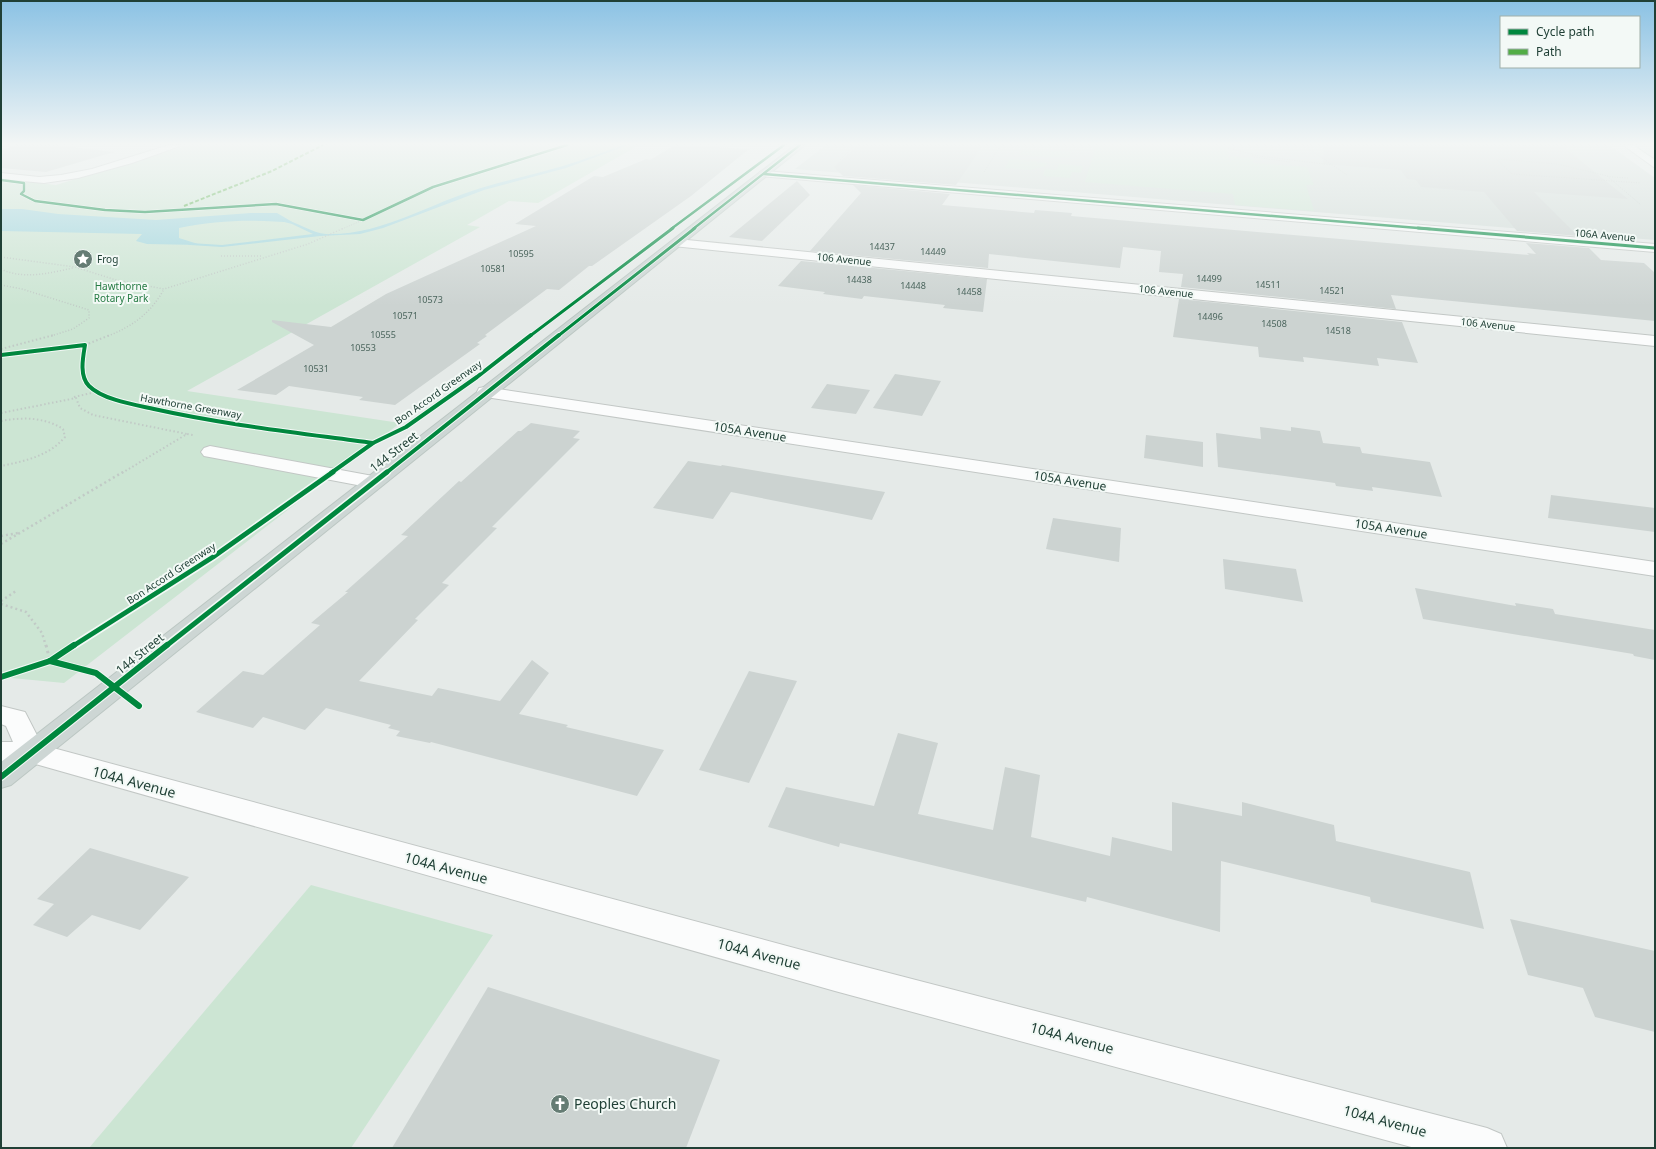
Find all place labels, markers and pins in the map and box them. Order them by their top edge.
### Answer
place icon: Frog [72,248,94,270]
place label: Frog [97,252,118,266]
church icon: Peoples Church [549,1093,571,1115]
place label: Peoples Church [574,1094,676,1113]

